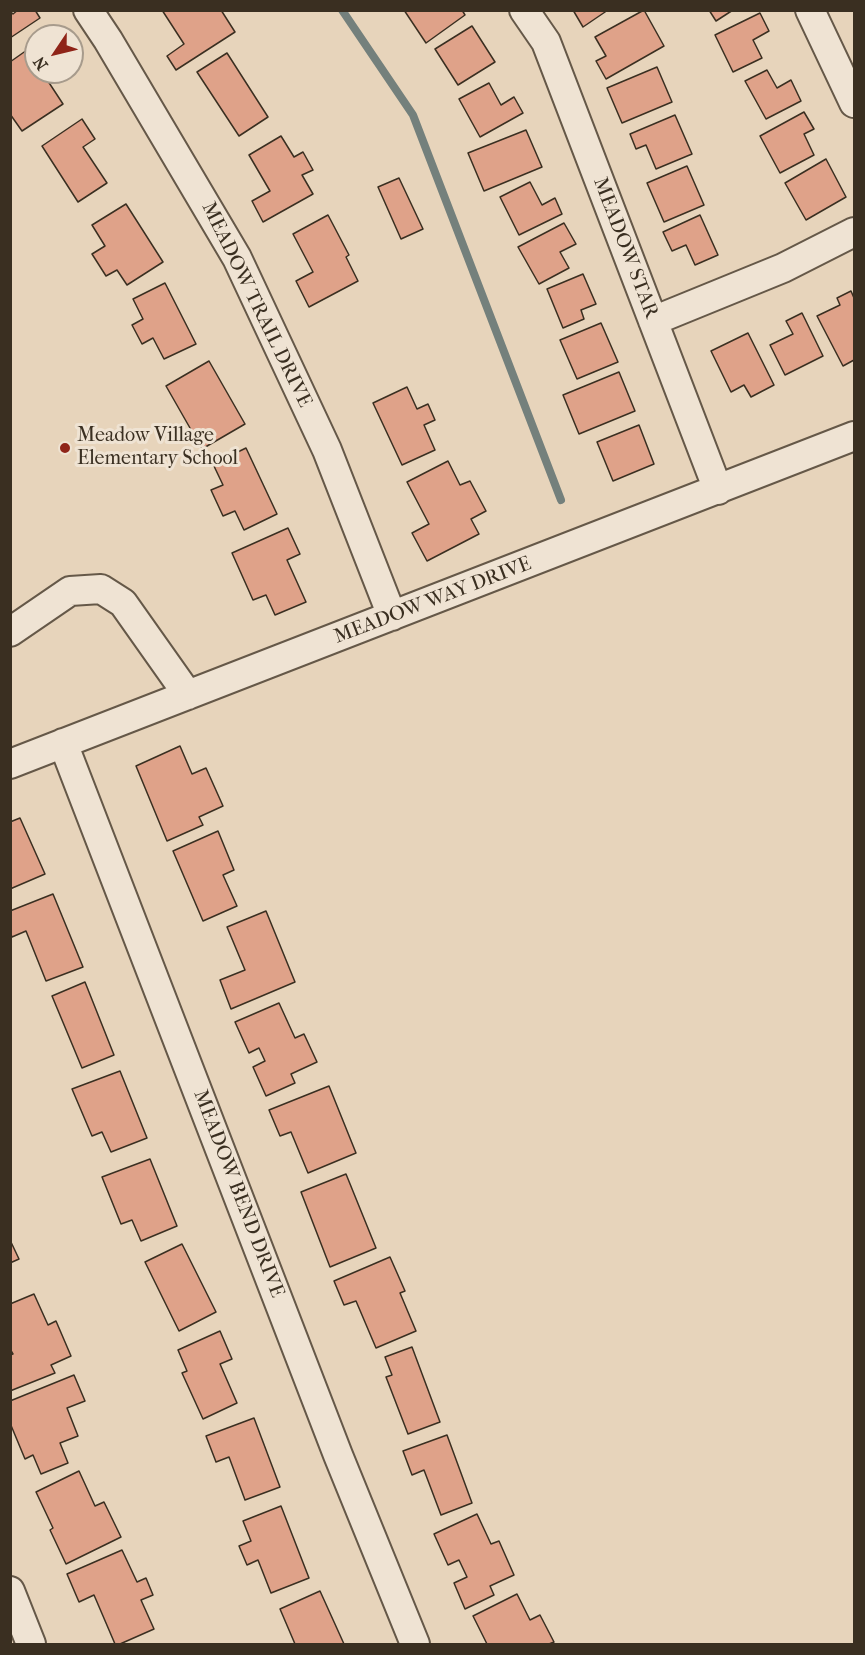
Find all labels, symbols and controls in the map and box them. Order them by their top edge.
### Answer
north arrow [24,24,84,84]
text: N [29,53,52,74]
street label: MEADOW STAR [587,174,663,322]
street label: MEADOW TRAIL DRIVE [196,198,316,412]
place label: Meadow Village Elementary School [77,424,238,471]
marker: Meadow Village Elementary School [58,441,72,455]
street label: MEADOW WAY DRIVE [331,552,535,650]
street label: MEADOW BEND DRIVE [187,1087,289,1301]

